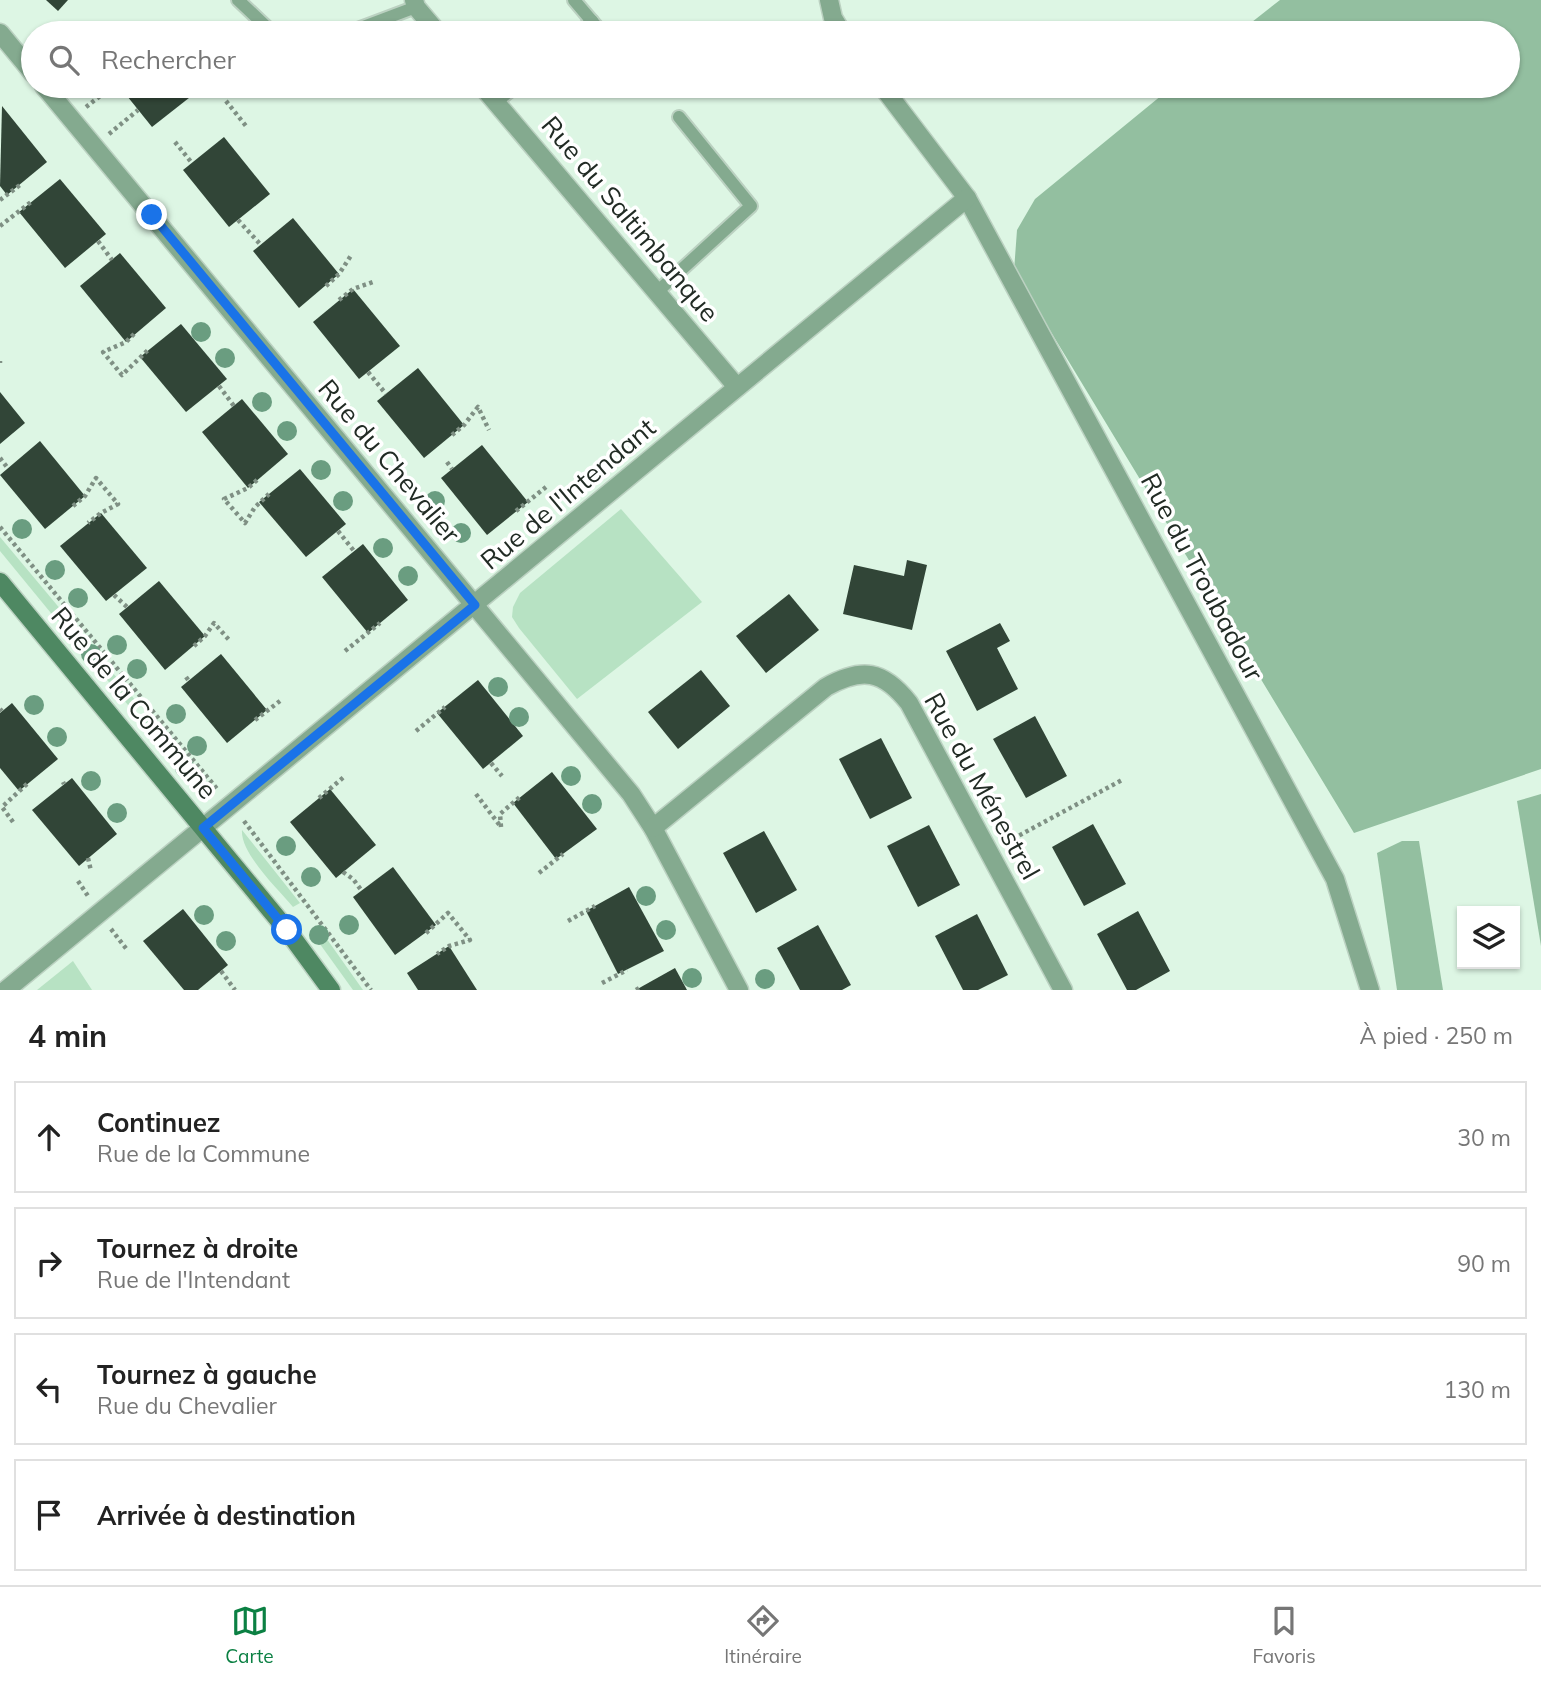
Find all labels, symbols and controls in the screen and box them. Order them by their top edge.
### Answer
search box [21,21,1520,98]
icon: search [45,41,83,79]
text: Rechercher [101,43,236,76]
street label: Rue du Saltimbanque [535,109,726,328]
route end [136,199,167,230]
street label: Rue du Chevalier [311,372,468,550]
street label: Rue de l'Intendant [473,411,662,576]
street label: Rue du Troubadour [1134,467,1271,687]
street label: Rue de la Commune [44,600,224,806]
street label: Rue du Ménestrel [917,687,1047,885]
map controls [1457,906,1520,969]
button: layers [1457,906,1520,969]
route start [271,914,302,945]
text: 4 min [28,1017,107,1055]
text: À pied · 250 m [1360,1021,1513,1050]
text: Continuez [97,1106,221,1139]
icon: ahead [30,1118,68,1156]
text: 30 m [1457,1123,1511,1152]
text: Rue de la Commune [97,1139,310,1168]
text: Tournez à droite [97,1232,298,1265]
icon: right [30,1244,68,1282]
text: 90 m [1457,1249,1511,1278]
text: Rue de l'Intendant [97,1265,290,1294]
text: Tournez à gauche [97,1358,317,1391]
icon: left [30,1370,68,1408]
text: 130 m [1443,1375,1511,1404]
text: Rue du Chevalier [97,1391,277,1420]
icon: arrive [30,1496,68,1534]
text: Arrivée à destination [97,1499,356,1532]
tab: Carte [225,1602,274,1668]
tab: Itinéraire [724,1602,802,1668]
tab: Favoris [1252,1602,1316,1668]

